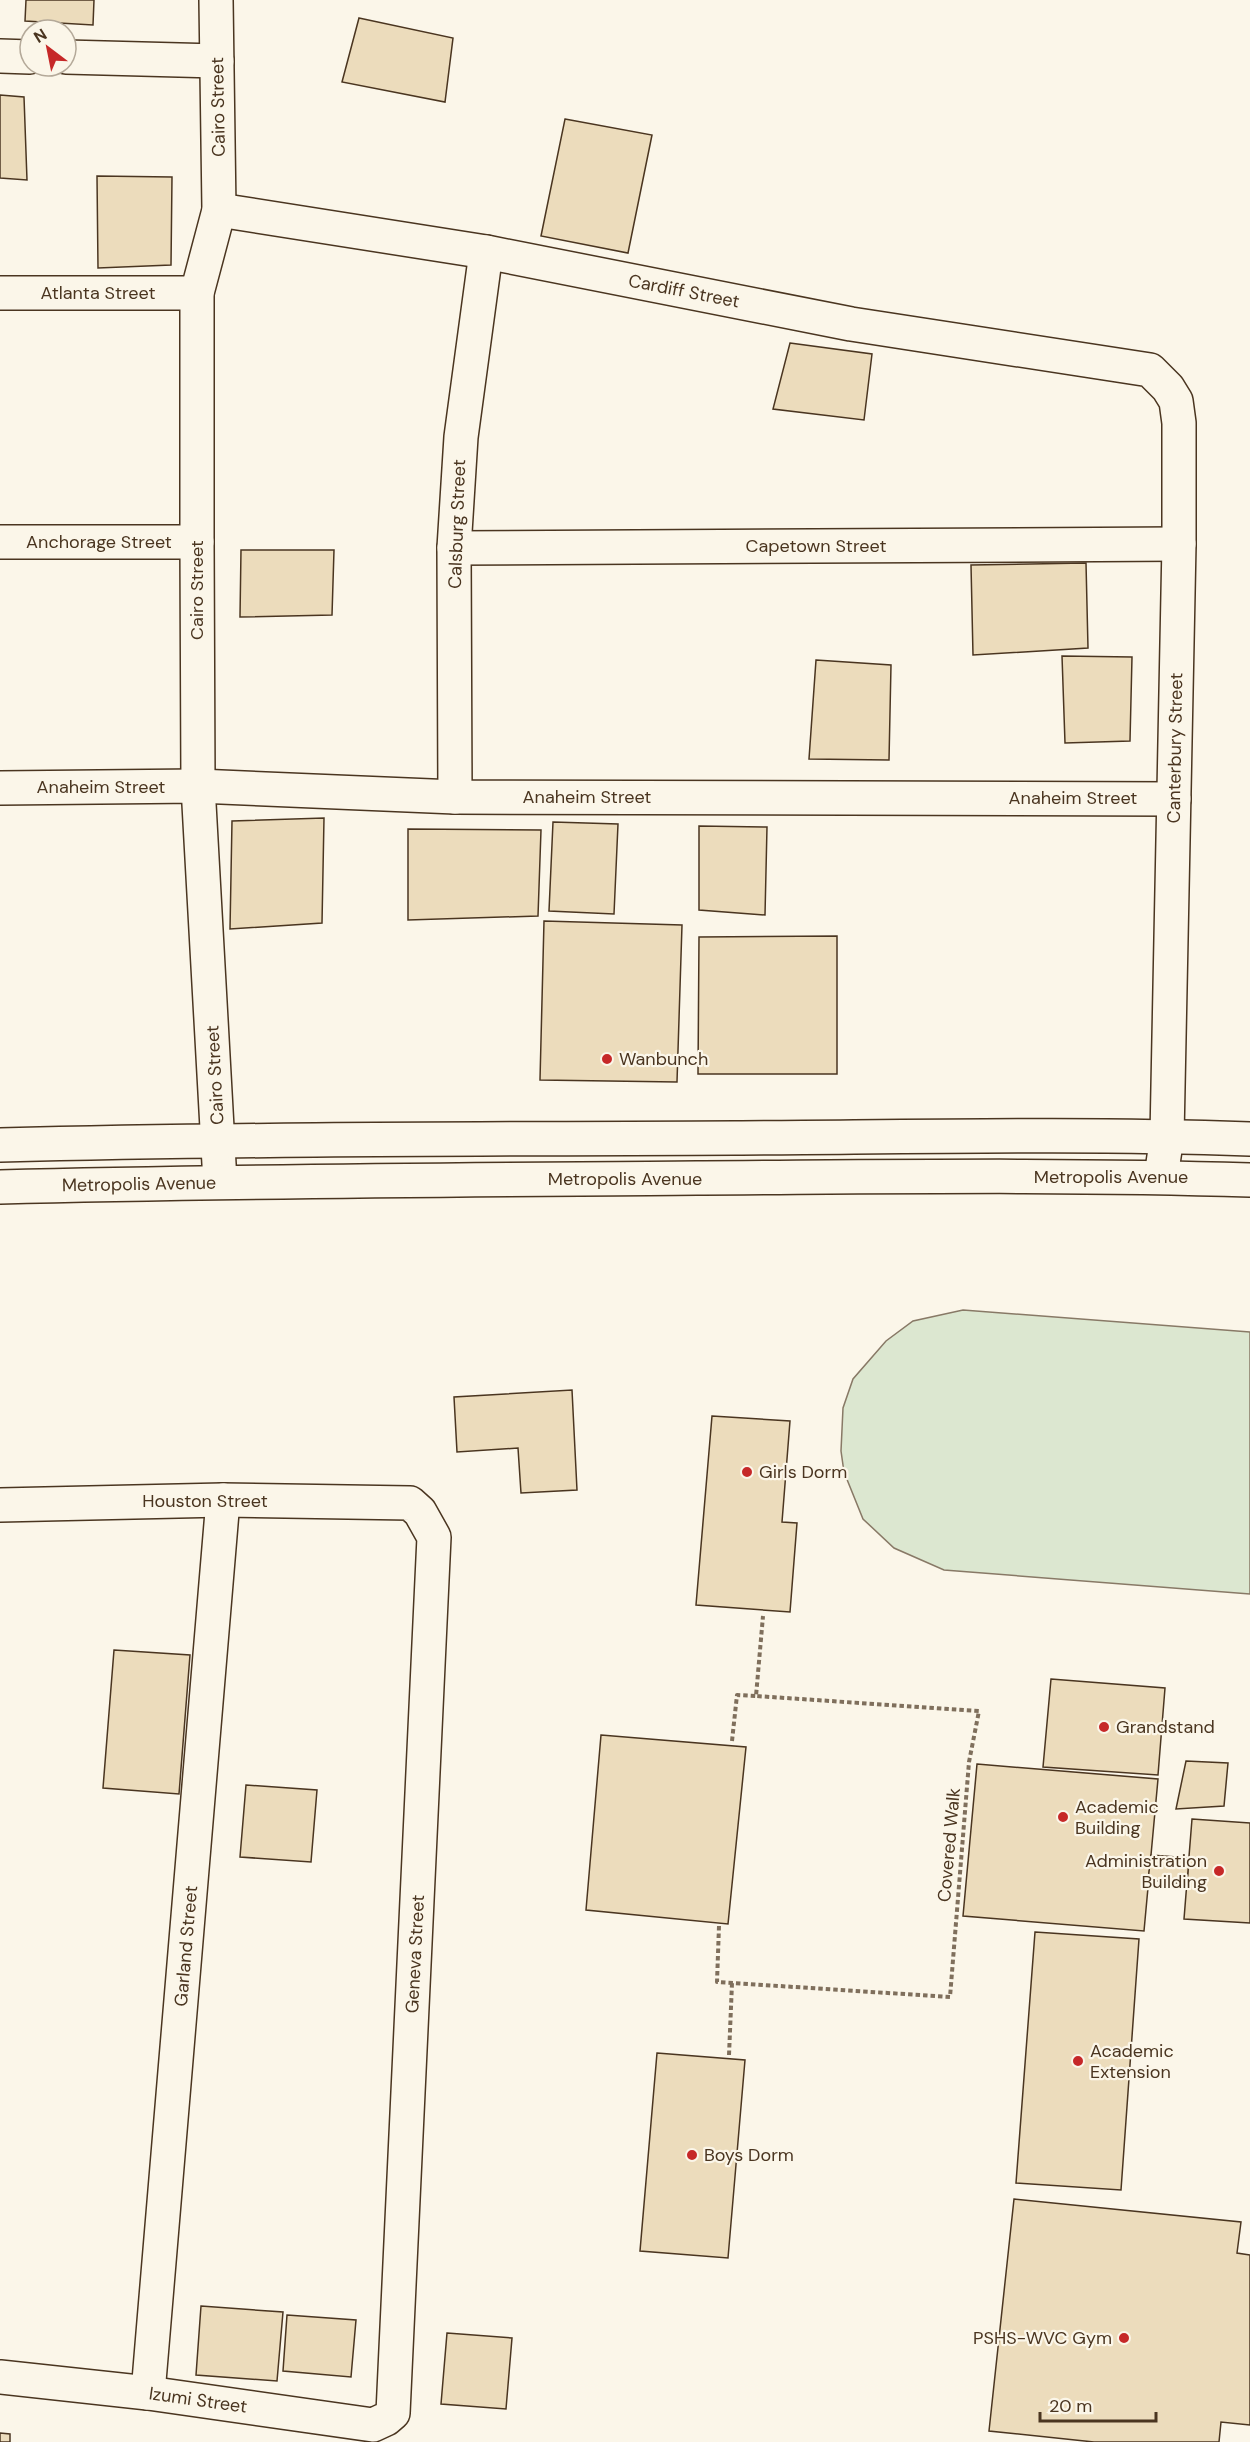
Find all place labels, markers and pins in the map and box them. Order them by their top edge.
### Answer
place label: Wanbunch [619,1047,708,1071]
marker: Wanbunch [600,1052,614,1066]
place label: Girls Dorm [759,1460,847,1484]
marker: Girls Dorm [740,1465,754,1479]
place label: Grandstand [1116,1715,1215,1739]
marker: Grandstand [1097,1720,1111,1734]
place label: Academic Building [1075,1795,1159,1840]
marker: Academic Building [1056,1810,1070,1824]
place label: Administration Building [1085,1849,1207,1894]
marker: Administration Building [1212,1864,1226,1878]
place label: Academic Extension [1090,2039,1174,2084]
marker: Academic Extension [1071,2054,1085,2068]
place label: Boys Dorm [704,2143,794,2167]
marker: Boys Dorm [685,2148,699,2162]
place label: PSHS-WVC Gym [973,2326,1112,2350]
marker: PSHS-WVC Gym [1117,2331,1131,2345]

